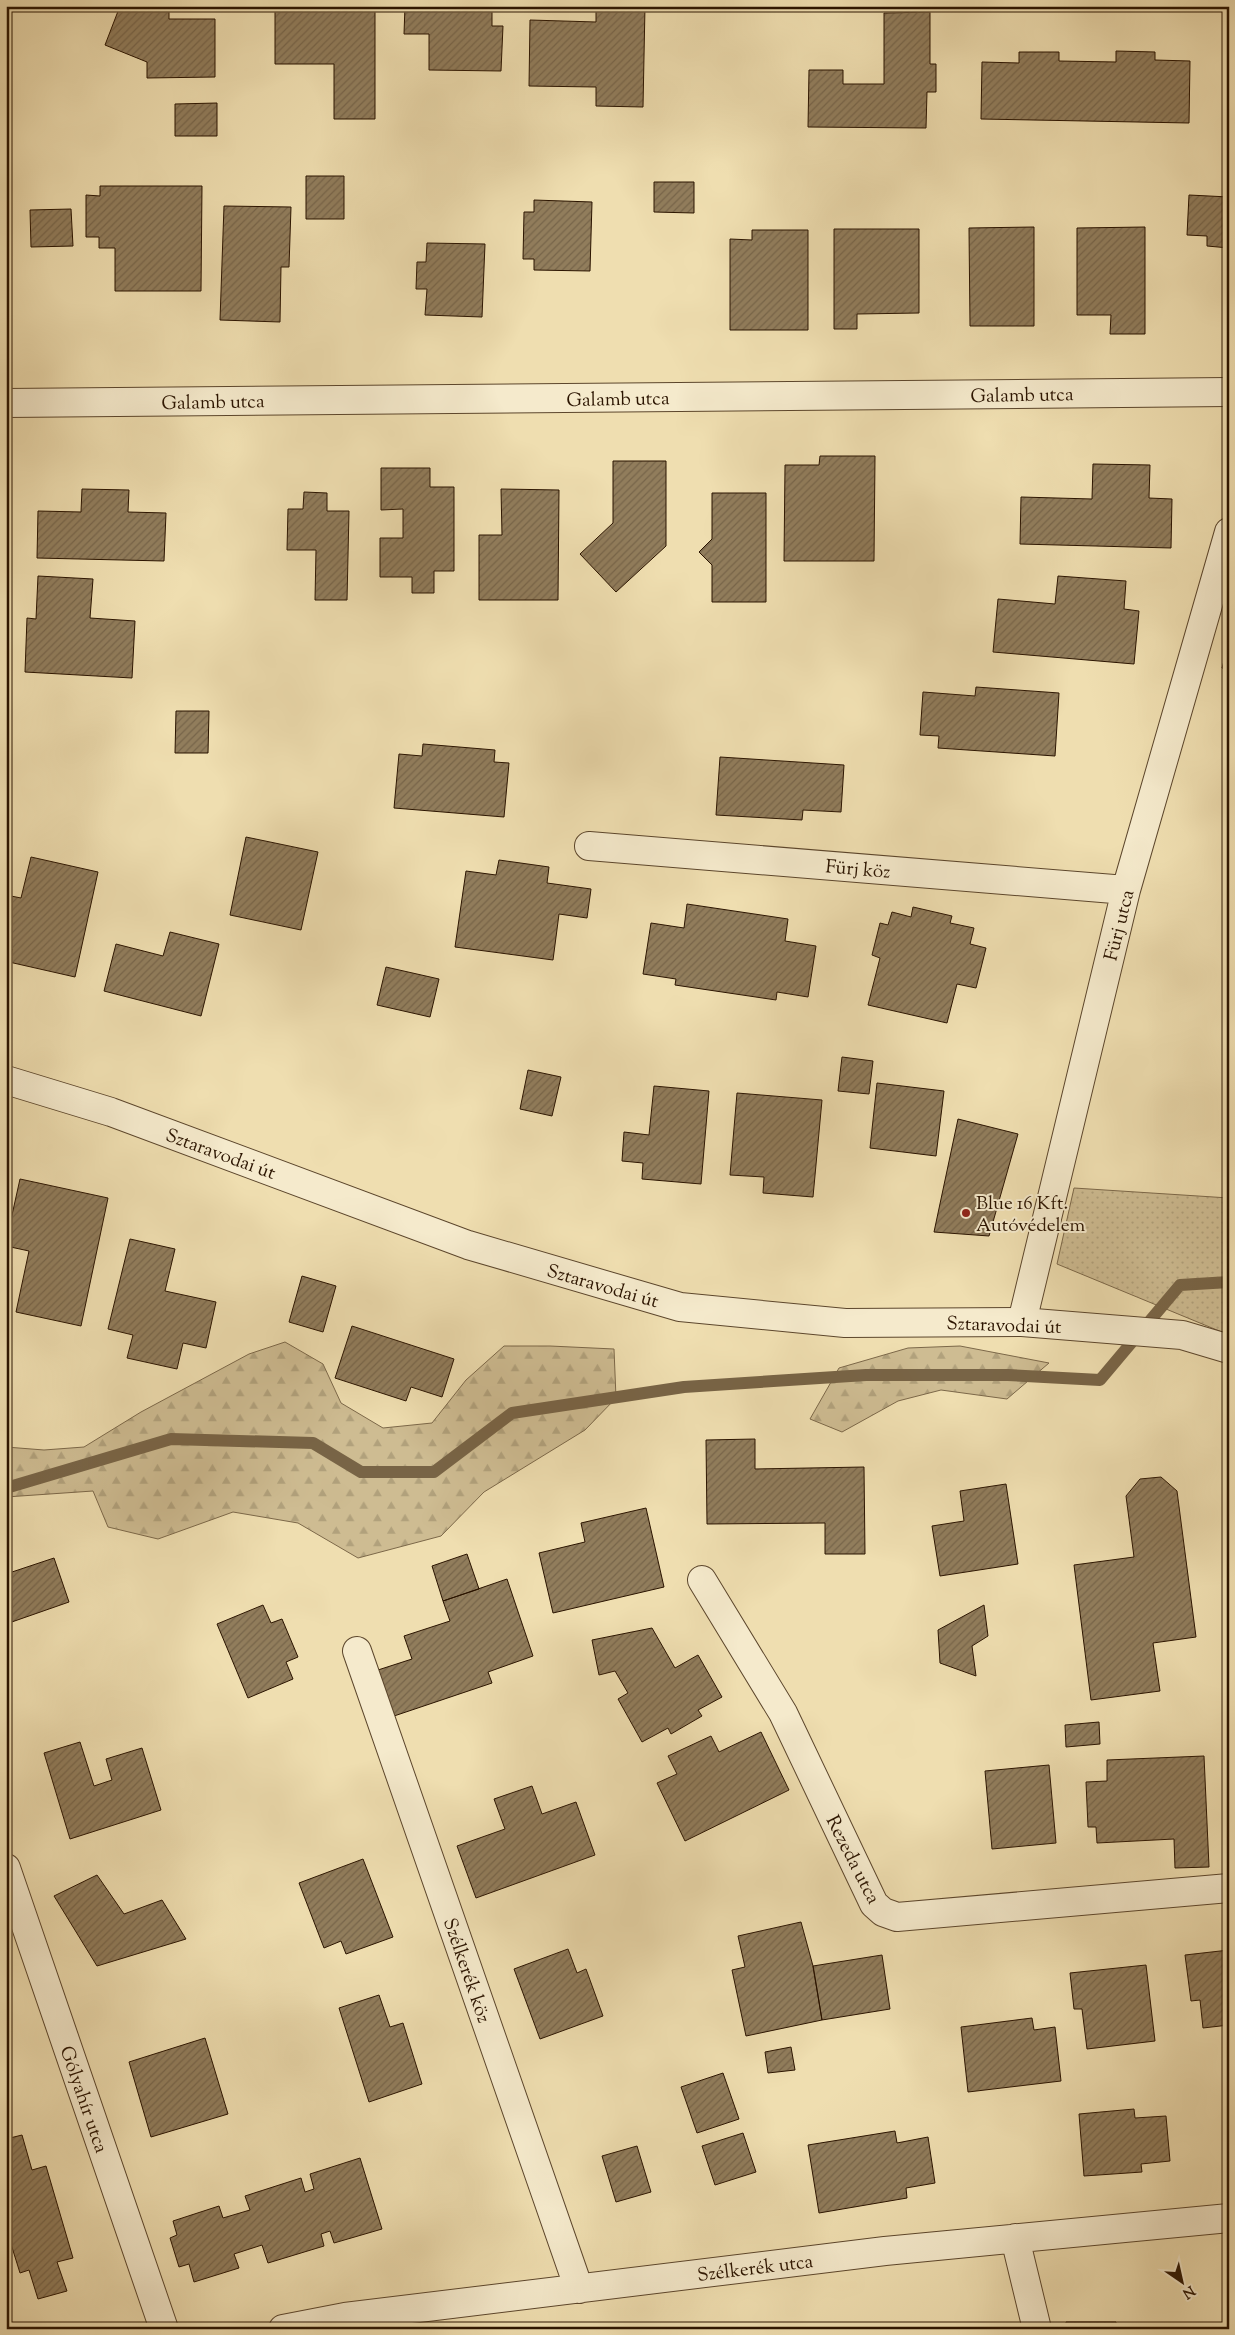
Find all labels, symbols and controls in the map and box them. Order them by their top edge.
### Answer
street label: Galamb utca [970,382,1074,411]
street label: Galamb utca [566,386,670,415]
street label: Galamb utca [161,389,265,418]
street label: Fürj köz [824,854,891,887]
street label: Fürj utca [1099,887,1142,964]
street label: Sztaravodai út [161,1123,279,1188]
place label: Blue 16 Kft. Autóvédelem [976,1191,1086,1240]
marker: Blue 16 Kft. Autóvédelem [960,1207,972,1219]
street label: Sztaravodai út [543,1259,662,1316]
street label: Sztaravodai út [946,1311,1062,1342]
street label: Rezeda utca [818,1811,886,1909]
street label: Szélkerék köz [435,1915,496,2027]
street label: Gólyahír utca [52,2043,114,2157]
street label: Szélkerék utca [696,2249,815,2290]
north arrow [1158,2258,1208,2308]
text: N [1178,2280,1198,2303]

